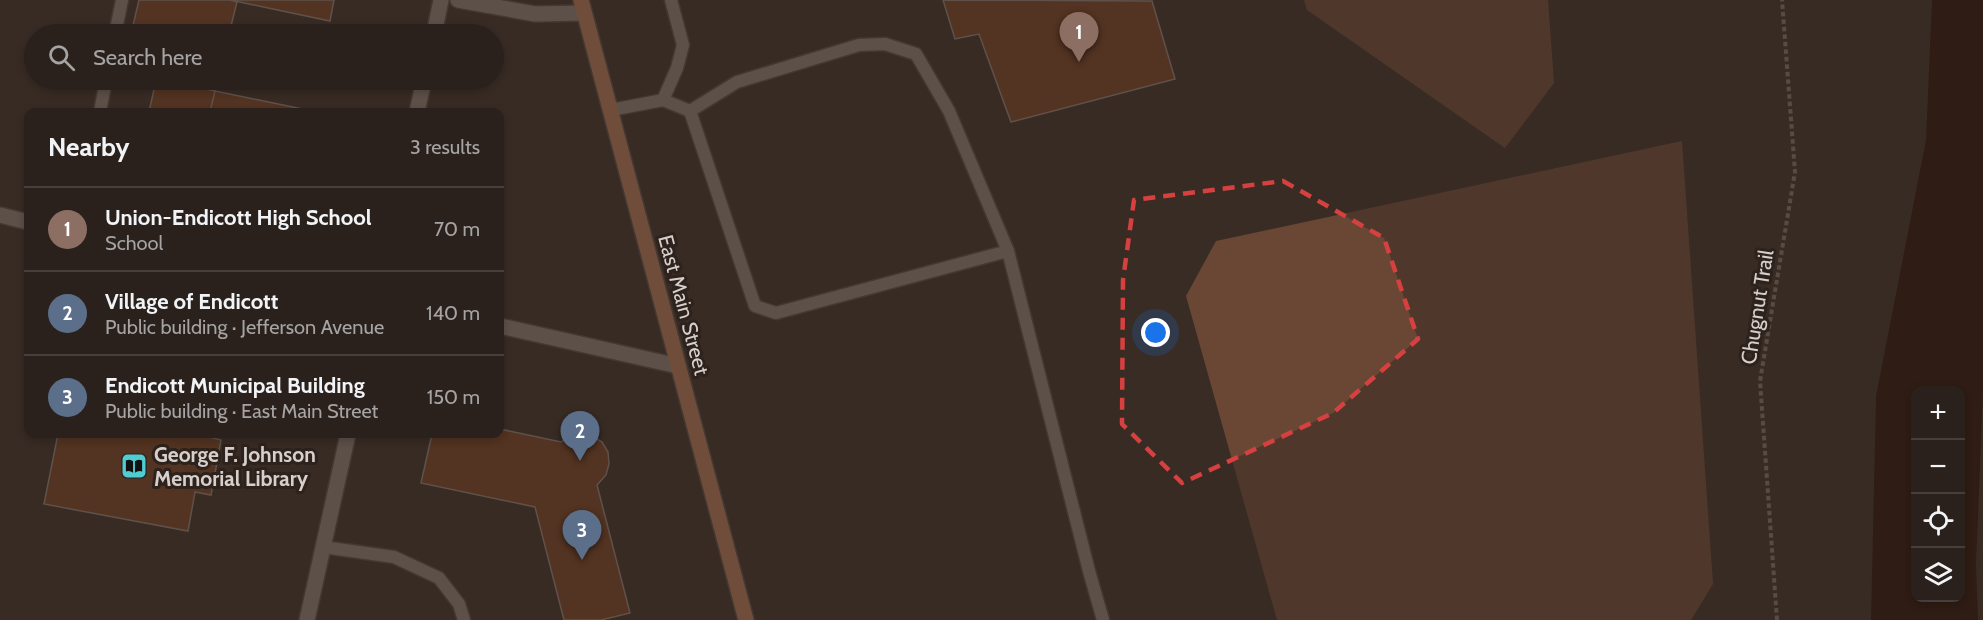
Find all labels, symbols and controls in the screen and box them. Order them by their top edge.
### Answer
pin: 1 [1060,13,1098,62]
search box [24,24,504,90]
icon: search [45,41,78,74]
text: Search here [93,44,202,71]
text: Nearby [48,131,129,163]
text: 3 results [410,135,480,159]
text: Union-Endicott High School [105,204,372,231]
text: 1 [64,217,71,241]
text: 70 m [434,217,480,241]
text: School [105,231,163,255]
street label: East Main Street [653,232,715,378]
street label: Chugnut Trail [1736,248,1778,366]
text: Village of Endicott [105,288,278,315]
text: 2 [62,301,73,325]
text: 140 m [426,301,480,325]
text: Public building · Jefferson Avenue [105,315,384,339]
your location [1141,318,1170,347]
text: Endicott Municipal Building [105,372,365,399]
text: 3 [62,385,73,409]
text: 150 m [427,385,480,409]
map controls [1911,386,1965,602]
button: + [1911,386,1965,440]
text: Public building · East Main Street [105,399,378,423]
pin: 2 [560,412,600,461]
button: − [1911,440,1965,494]
place label: George F. Johnson Memorial Library [154,442,316,491]
library icon: George F. Johnson Memorial Library [119,451,149,481]
button: locate [1911,494,1965,548]
pin: 3 [562,510,602,560]
button: layers [1911,548,1965,602]

